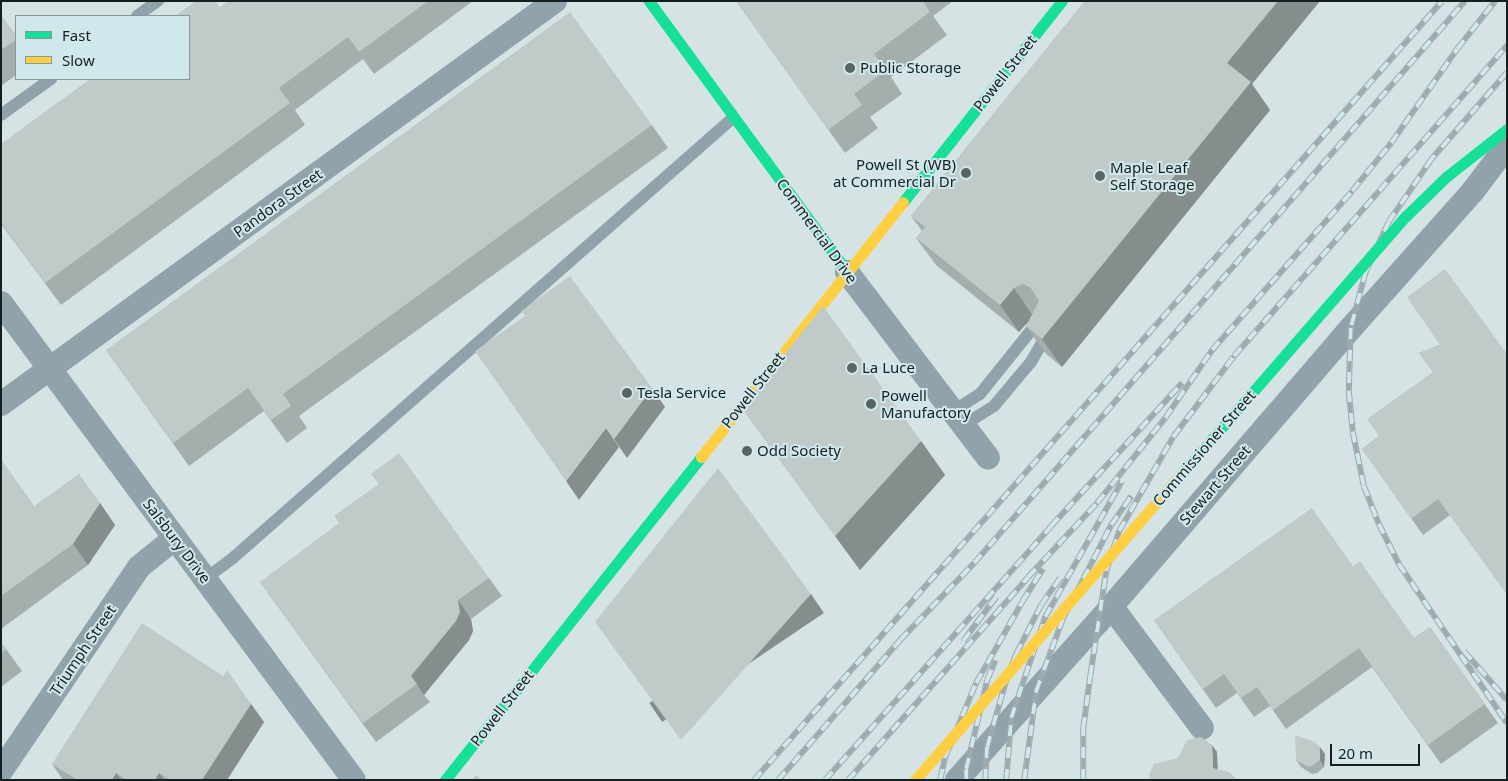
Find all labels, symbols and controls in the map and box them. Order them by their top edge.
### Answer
legend [15,15,190,80]
text: Fast [62,25,91,45]
street label: Powell Street [970,31,1040,115]
text: Slow [62,50,95,70]
place label: Public Storage [860,59,961,77]
marker: Public Storage [844,62,856,74]
place label: Powell St (WB) at Commercial Dr [833,155,956,190]
place label: Maple Leaf Self Storage [1110,158,1194,193]
street label: Pandora Street [230,165,326,241]
marker: Powell St (WB) at Commercial Dr [960,167,972,179]
marker: Maple Leaf Self Storage [1094,170,1106,182]
street label: Commercial Drive [773,175,861,287]
street label: Powell Street [718,348,788,432]
place label: La Luce [862,359,915,377]
marker: La Luce [846,362,858,374]
place label: Tesla Service [637,384,726,402]
place label: Powell Manufactory [881,386,971,421]
street label: Commissioner Street [1149,386,1259,510]
marker: Tesla Service [621,387,633,399]
marker: Powell Manufactory [865,398,877,410]
place label: Odd Society [757,442,841,460]
street label: Stewart Street [1176,442,1254,528]
marker: Odd Society [741,445,753,457]
street label: Salsbury Drive [139,495,215,587]
street label: Triumph Street [46,601,120,699]
street label: Powell Street [467,666,537,750]
scale bar [1333,734,1423,766]
text: 20 m [1338,743,1373,763]

